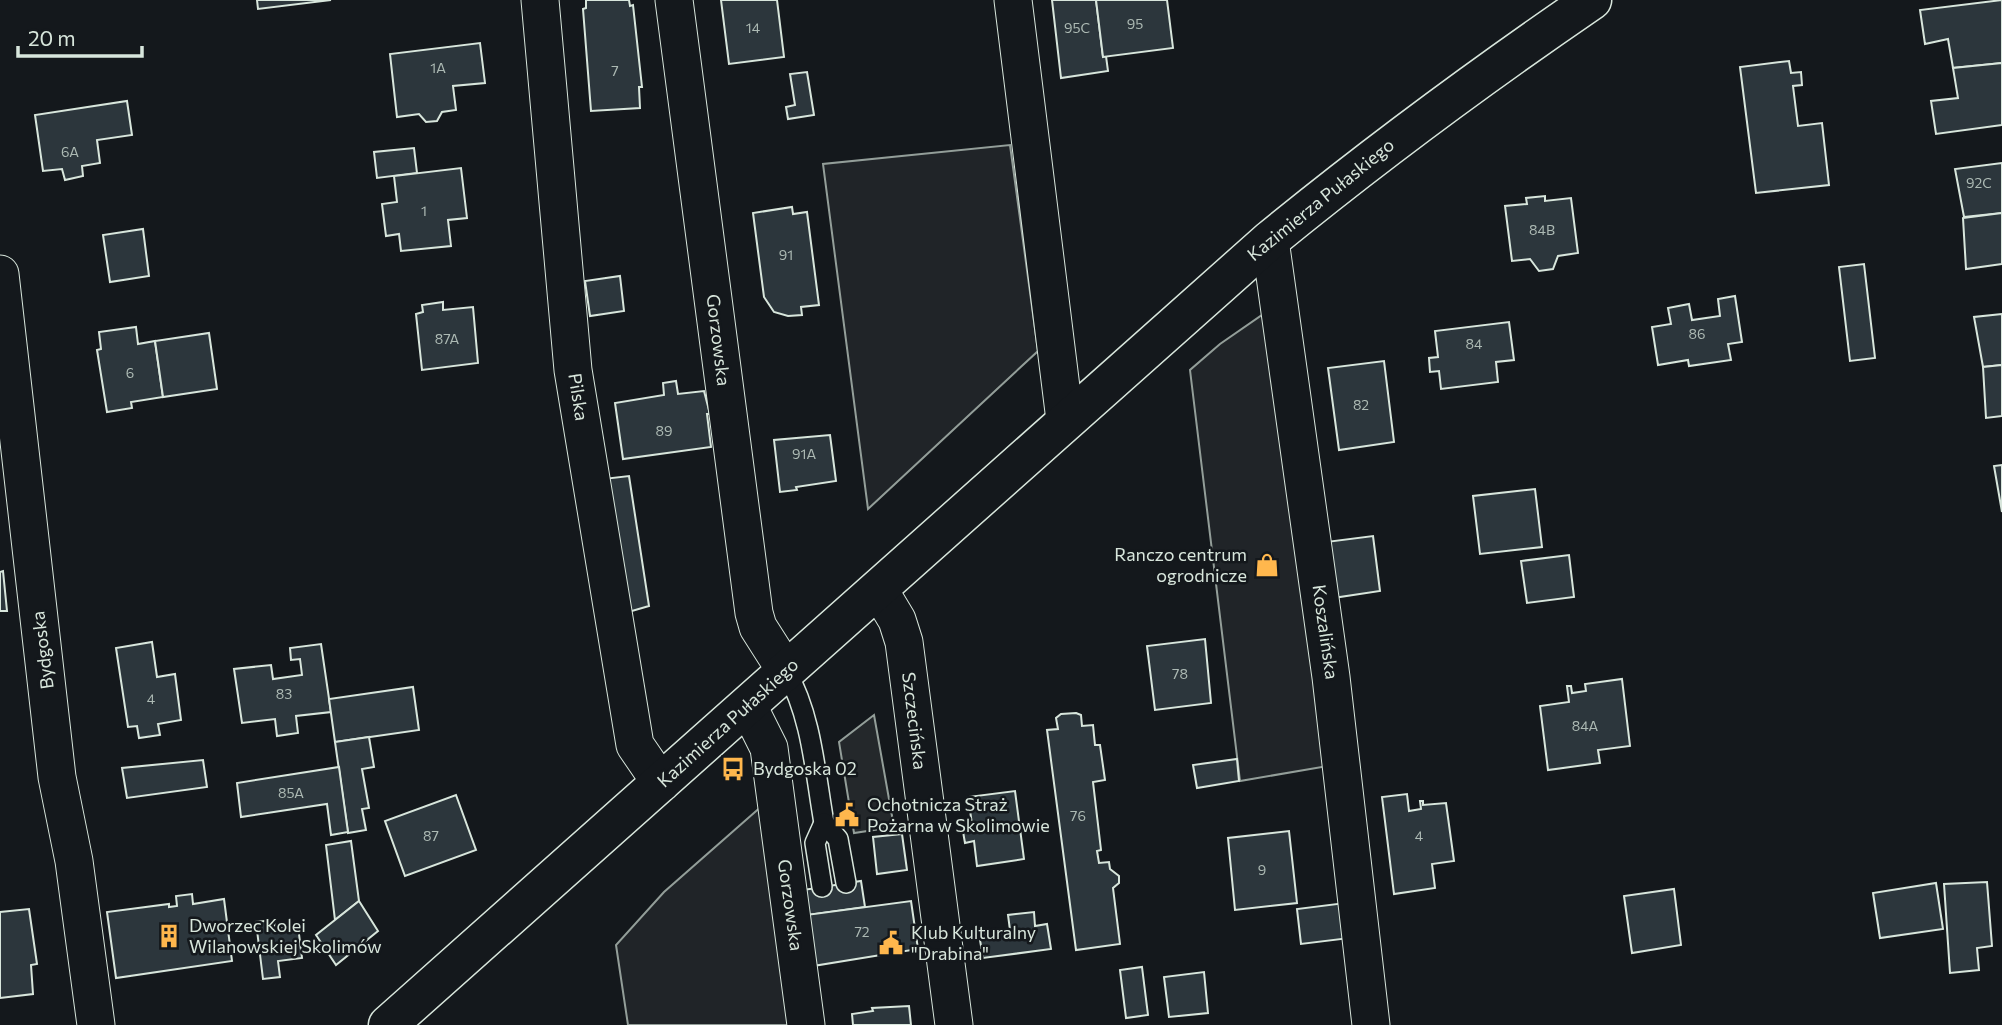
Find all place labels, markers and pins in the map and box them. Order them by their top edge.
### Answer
place label: Ranczo centrum ogrodnicze [1114,543,1247,586]
shop icon: Ranczo centrum ogrodnicze [1253,551,1281,579]
bus stop icon: Bydgoska 02 [719,755,747,783]
place label: Bydgoska 02 [753,757,857,779]
place label: Ochotnicza Straż Pożarna w Skolimowie [867,793,1050,836]
public building icon: Ochotnicza Straż Pożarna w Skolimowie [833,801,861,829]
place label: Dworzec Kolei Wilanowskiej Skolimów [189,914,382,957]
place label: Klub Kulturalny "Drabina" [911,921,1036,964]
building icon: Dworzec Kolei Wilanowskiej Skolimów [155,922,183,950]
public building icon: Klub Kulturalny "Drabina" [877,929,905,957]

